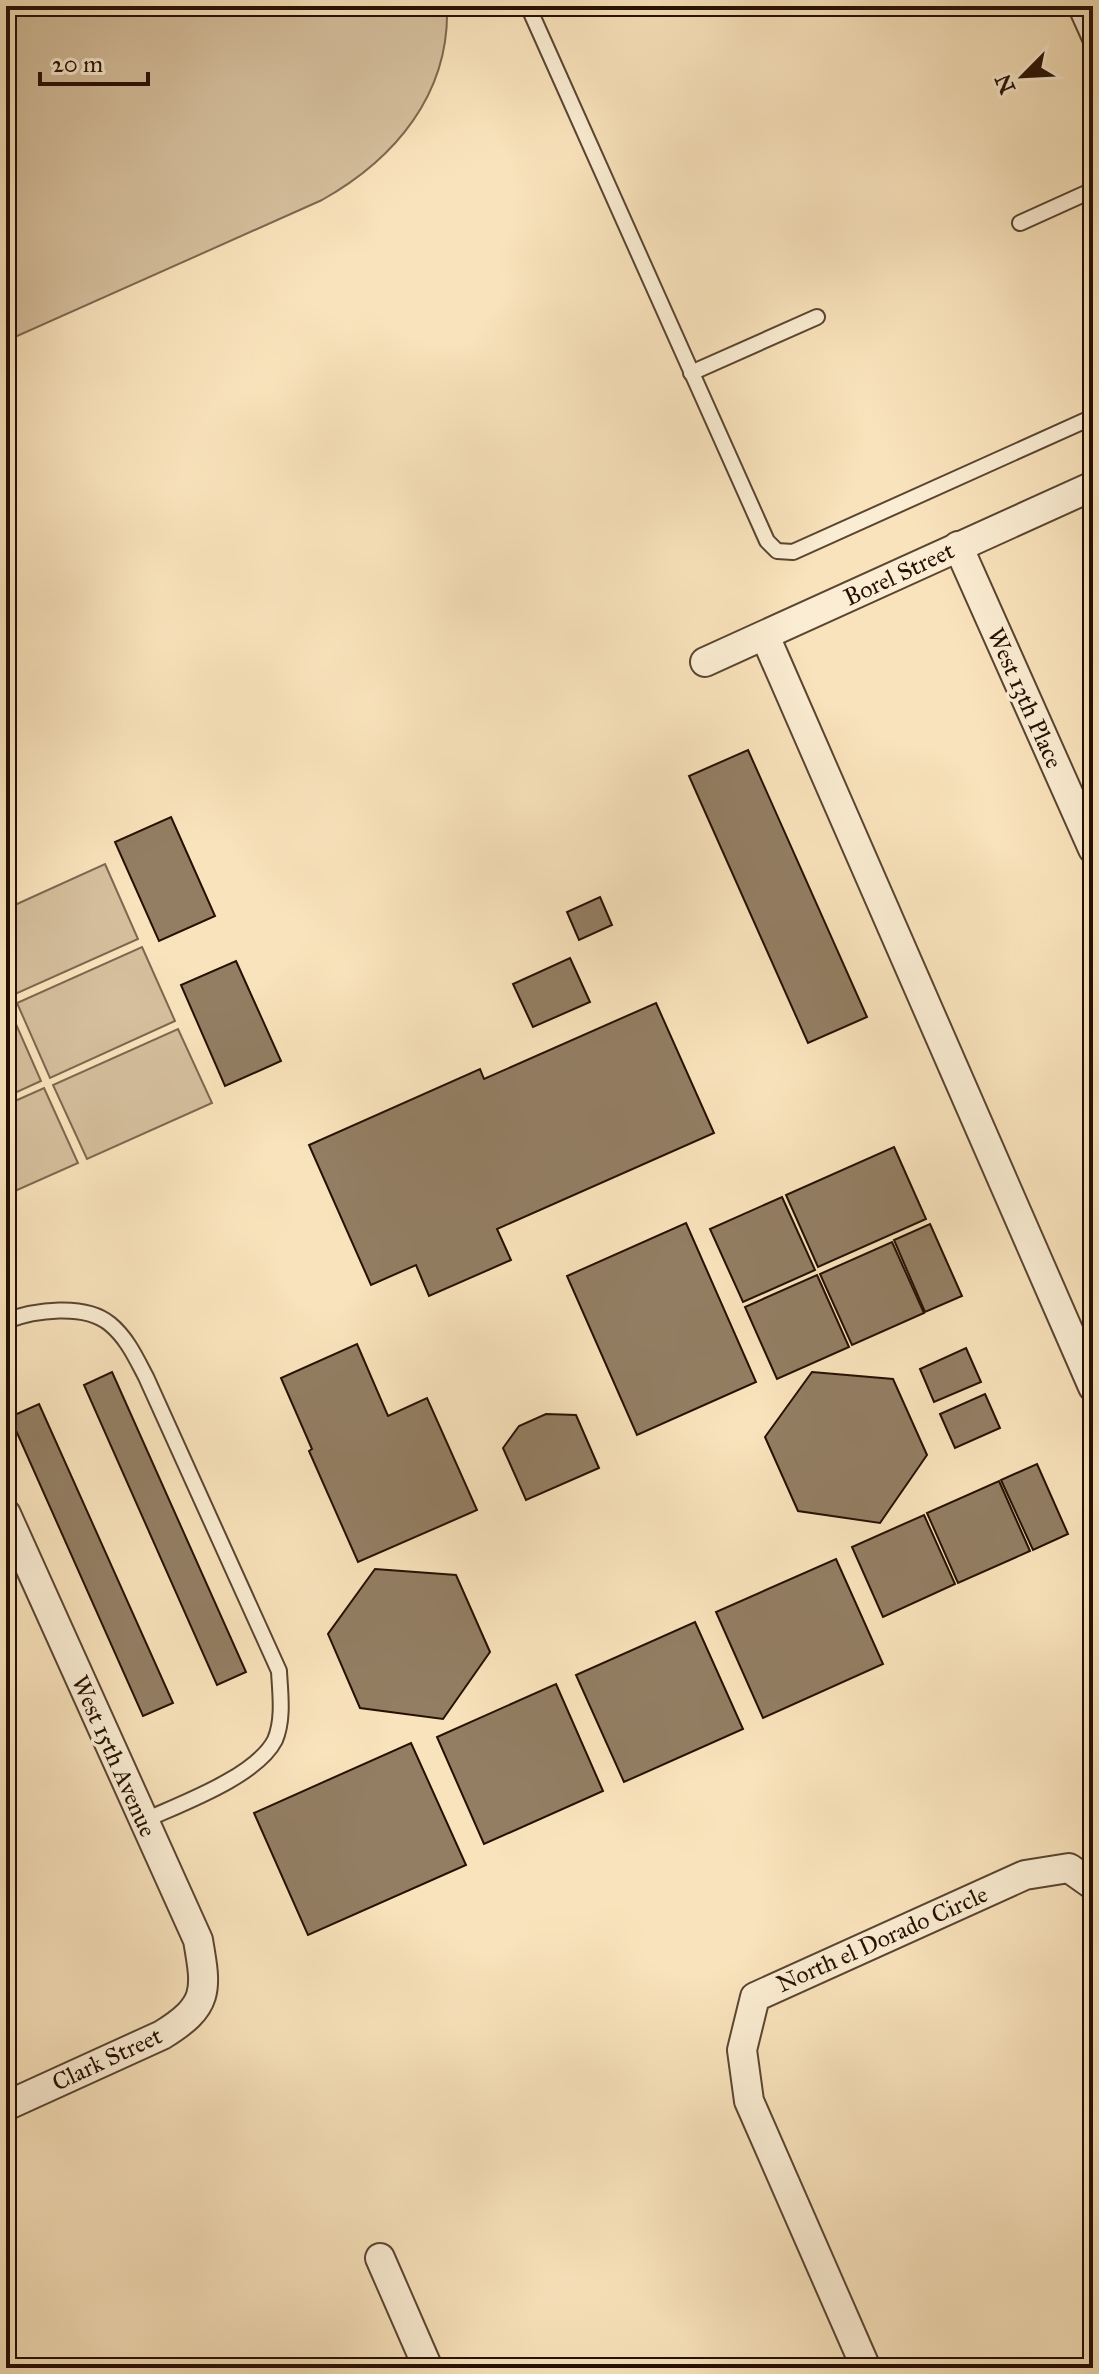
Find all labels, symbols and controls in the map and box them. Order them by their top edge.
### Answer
scale bar [40,36,148,86]
north arrow [983,36,1063,116]
text: 20 m [52,49,103,79]
text: N [989,70,1021,98]
street label: Borel Street [839,535,959,613]
street label: West 13th Place [981,623,1069,773]
street label: West 15th Avenue [65,1671,163,1841]
street label: North el Dorado Circle [772,1879,992,1999]
street label: Clark Street [47,2020,167,2097]

